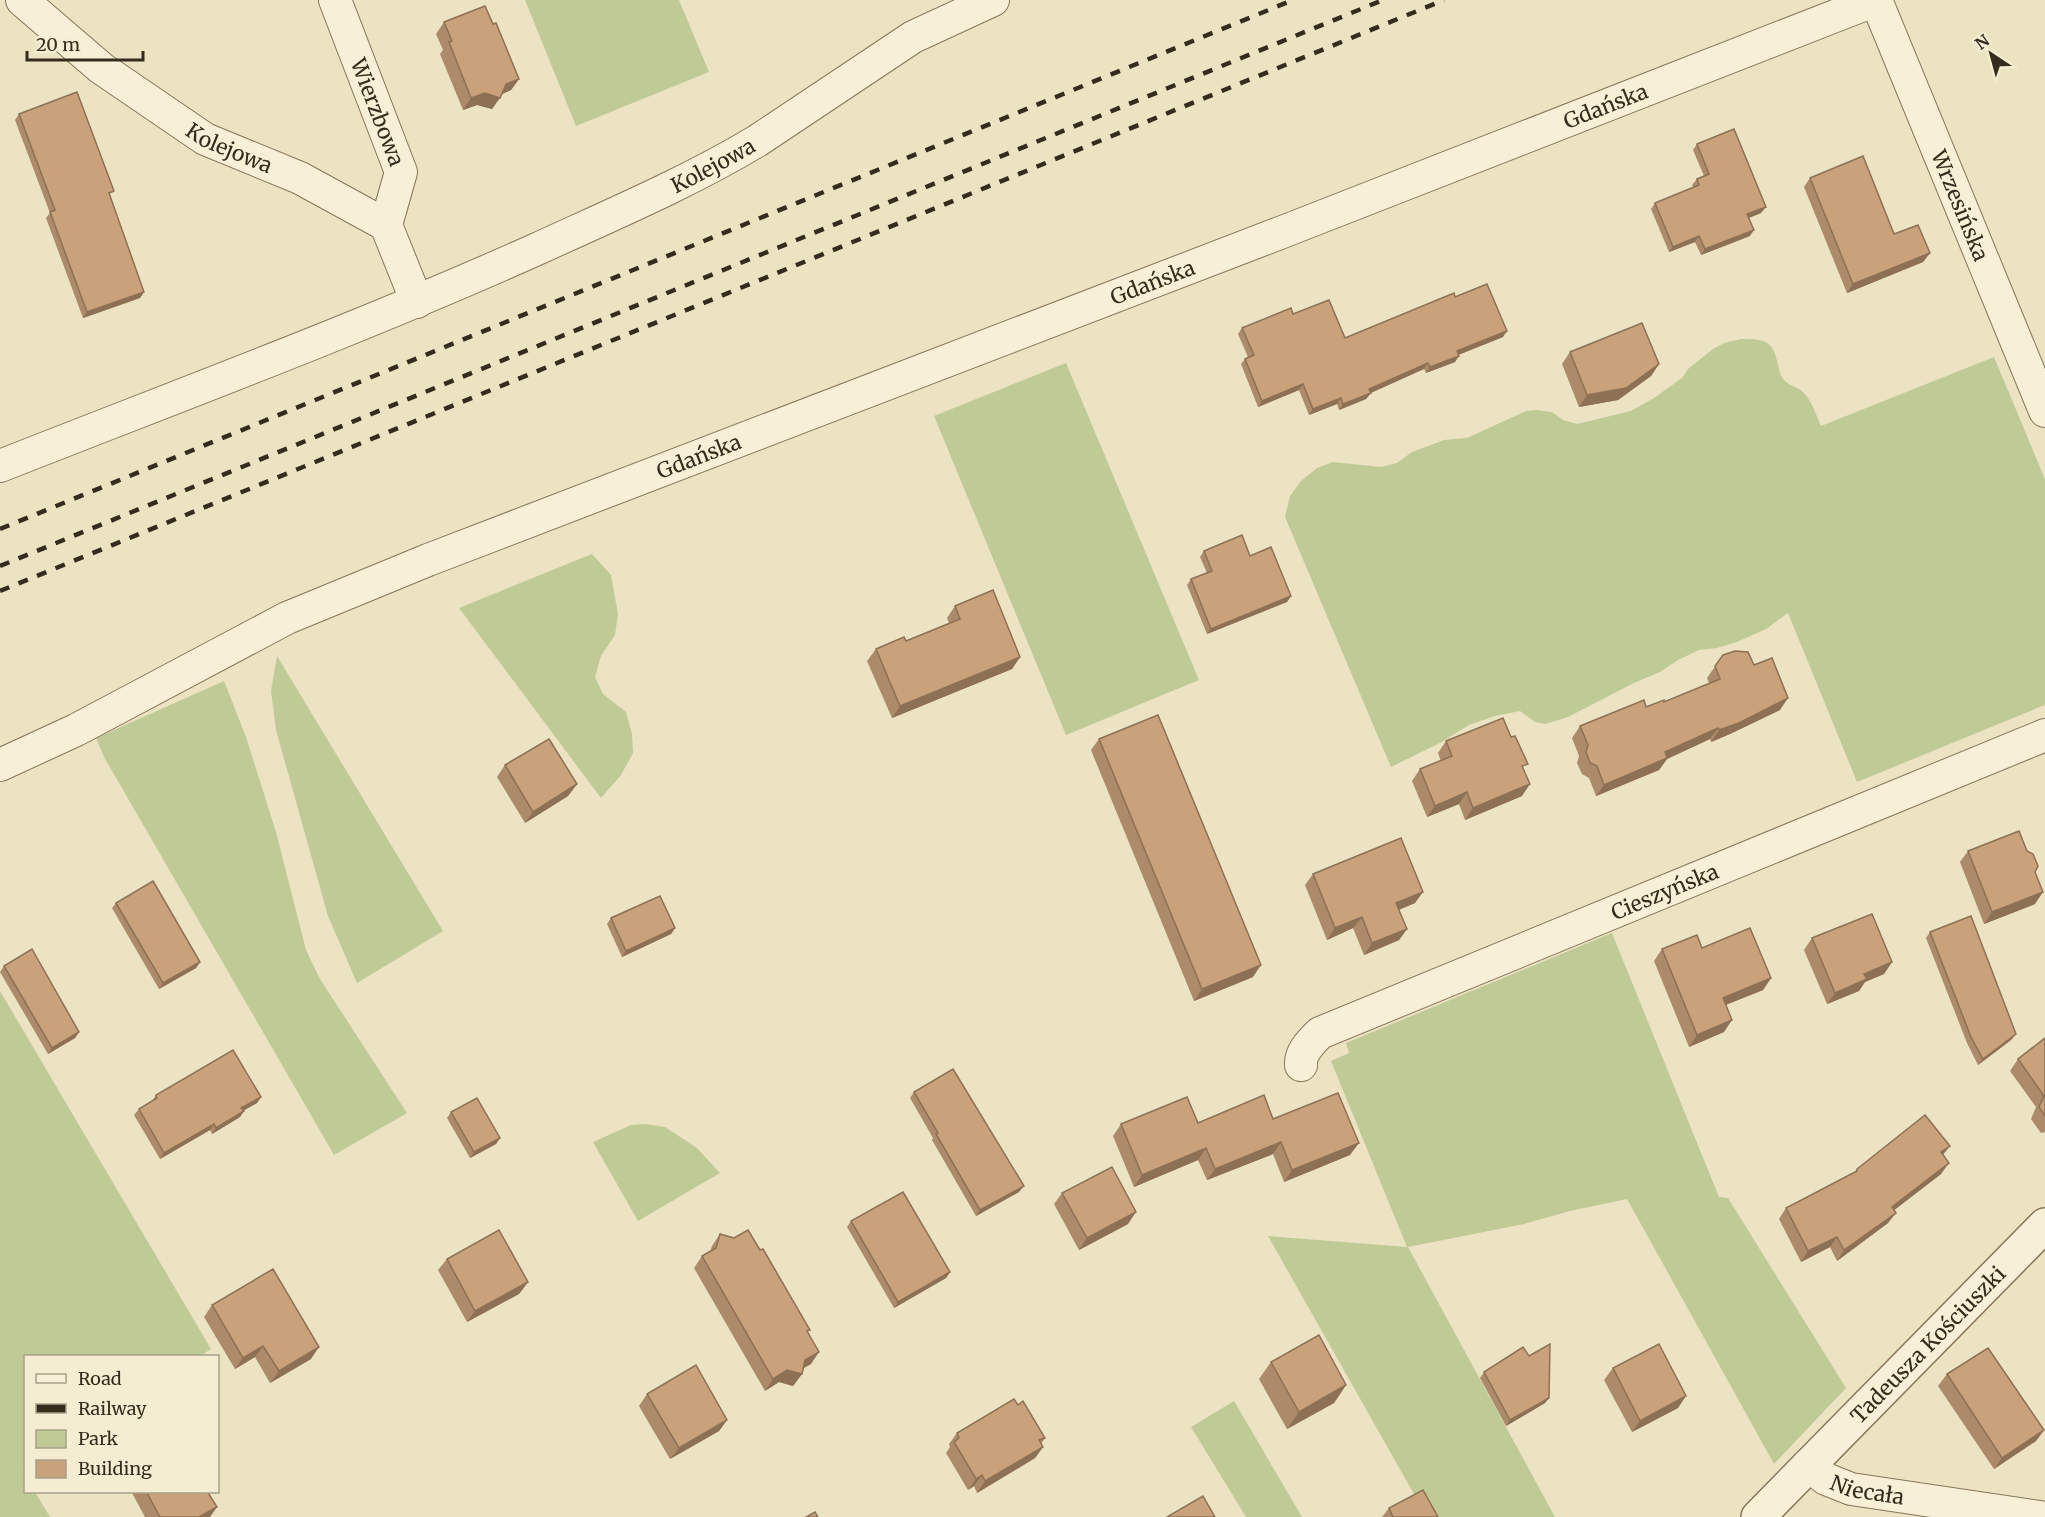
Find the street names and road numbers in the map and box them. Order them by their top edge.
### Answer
street label: Wierzbowa [345,53,411,170]
street label: Gdańska [1559,77,1651,134]
street label: Kolejowa [181,117,276,179]
street label: Kolejowa [666,132,760,199]
street label: Wrzesińska [1925,145,1995,265]
street label: Gdańska [1106,253,1199,310]
street label: Gdańska [653,428,745,485]
street label: Cieszyńska [1607,857,1722,925]
street label: Tadeusza Kościuszki [1844,1260,2011,1429]
street label: Niecała [1826,1469,1906,1510]

